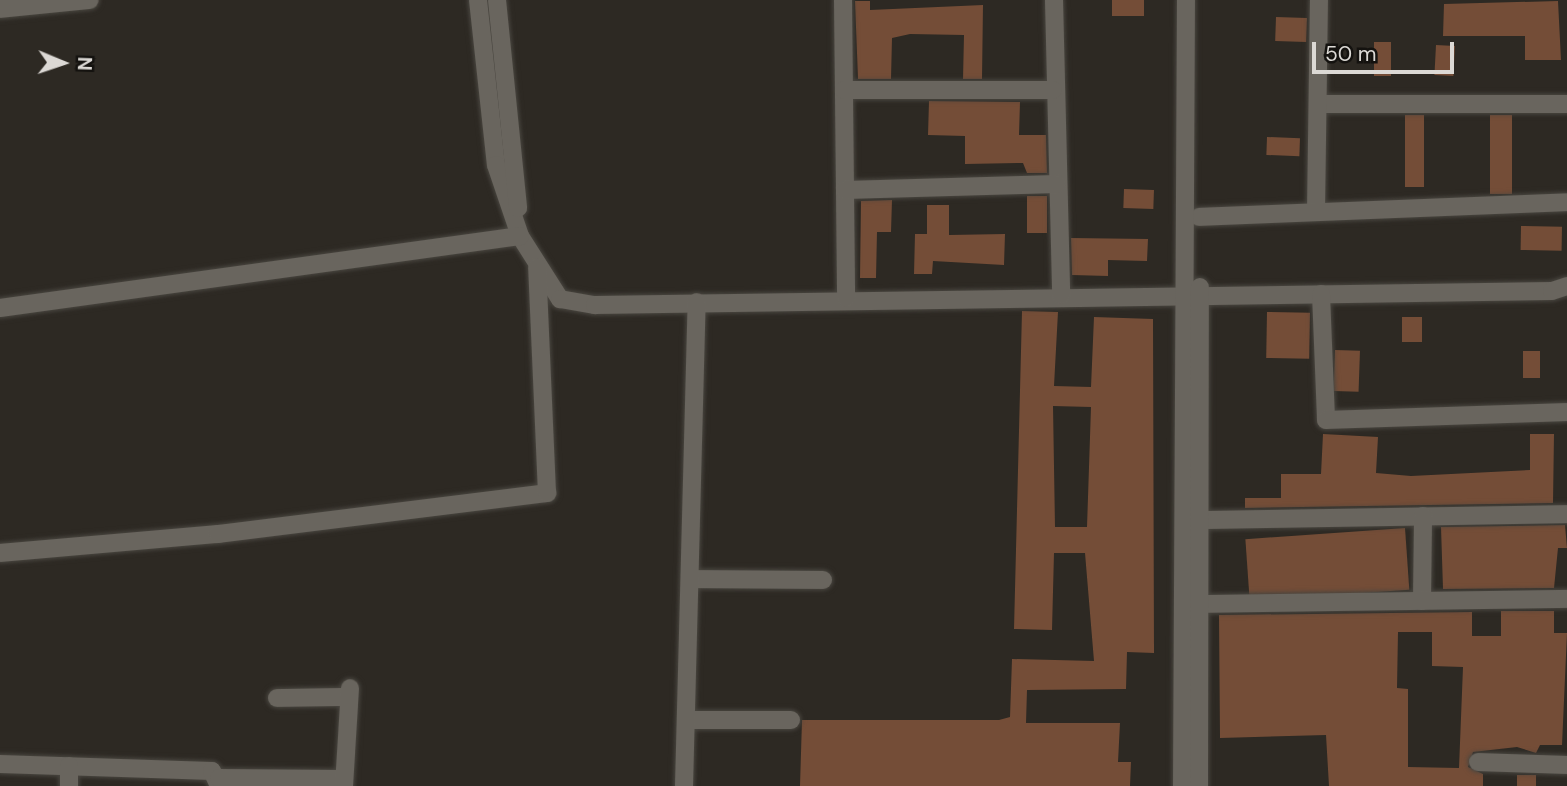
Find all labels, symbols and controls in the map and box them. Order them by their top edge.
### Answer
north arrow [28,28,98,98]
scale bar [1315,28,1457,72]
text: 50 m [1325,40,1376,68]
text: N [72,56,97,71]

